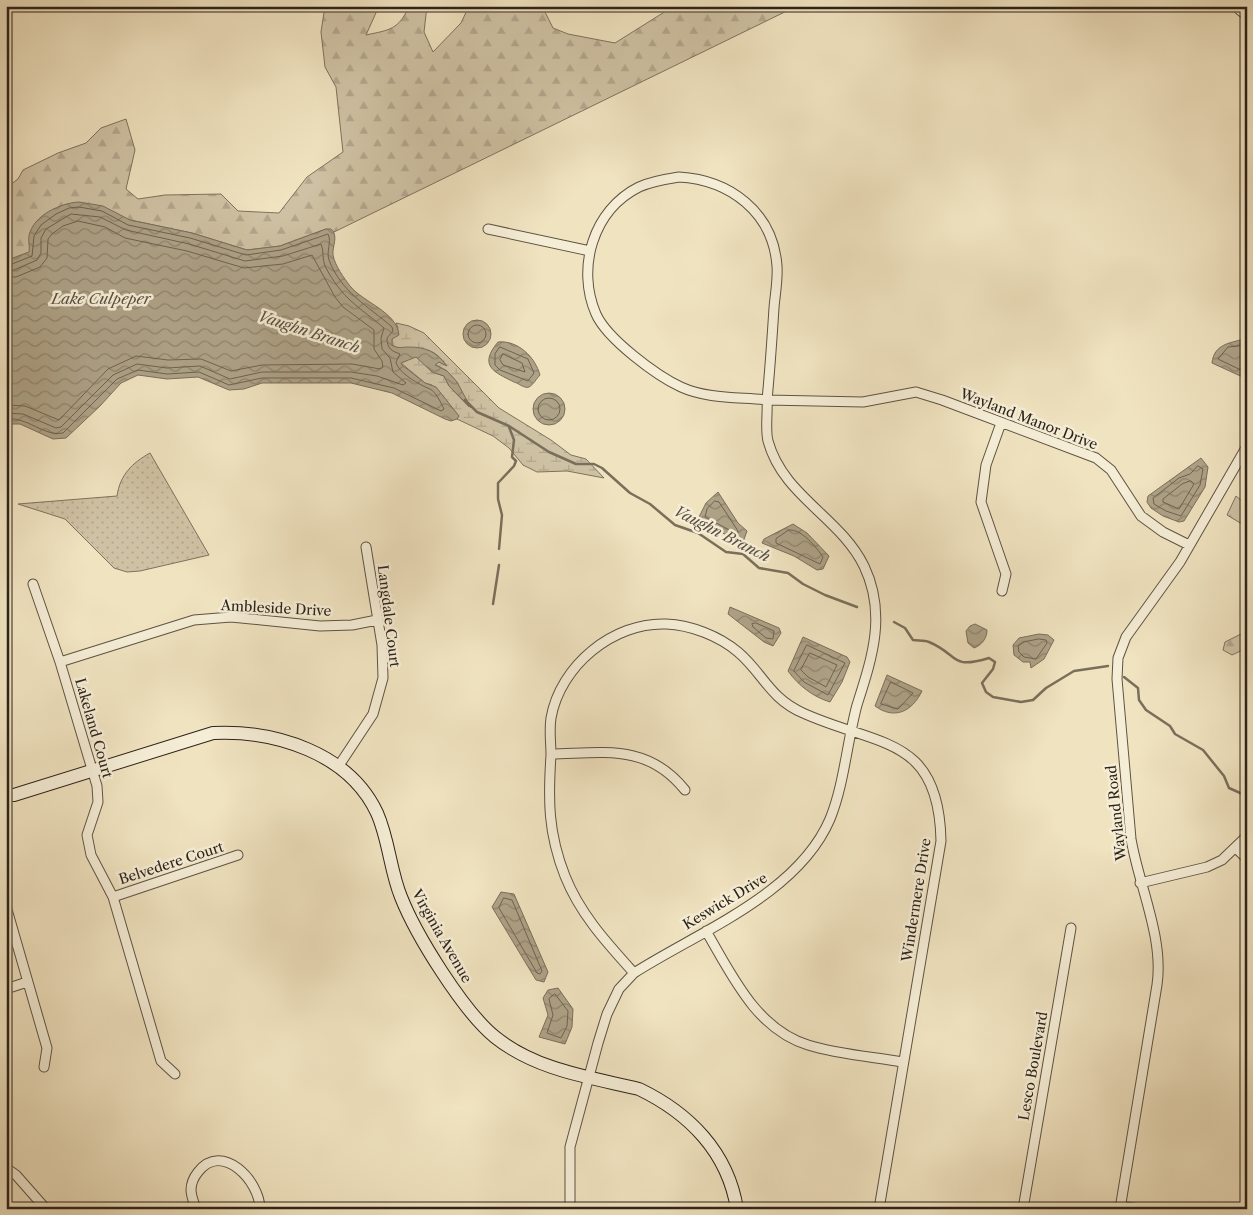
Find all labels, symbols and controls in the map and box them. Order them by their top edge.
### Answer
water label: Lake Culpeper [50,289,152,308]
water label: Vaughn Branch [256,306,362,357]
street label: Wayland Manor Drive [957,384,1100,454]
water label: Vaughn Branch [671,501,774,566]
street label: Langdale Court [374,564,404,668]
street label: Ambleside Drive [219,596,332,620]
street label: Lakeland Court [71,676,117,780]
street label: Wayland Road [1102,764,1130,863]
street label: Windermere Drive [897,837,935,964]
street label: Belvedere Court [116,838,226,888]
street label: Keswick Drive [679,869,771,933]
street label: Virginia Avenue [407,885,476,986]
street label: Lesco Boulevard [1015,1010,1052,1122]

